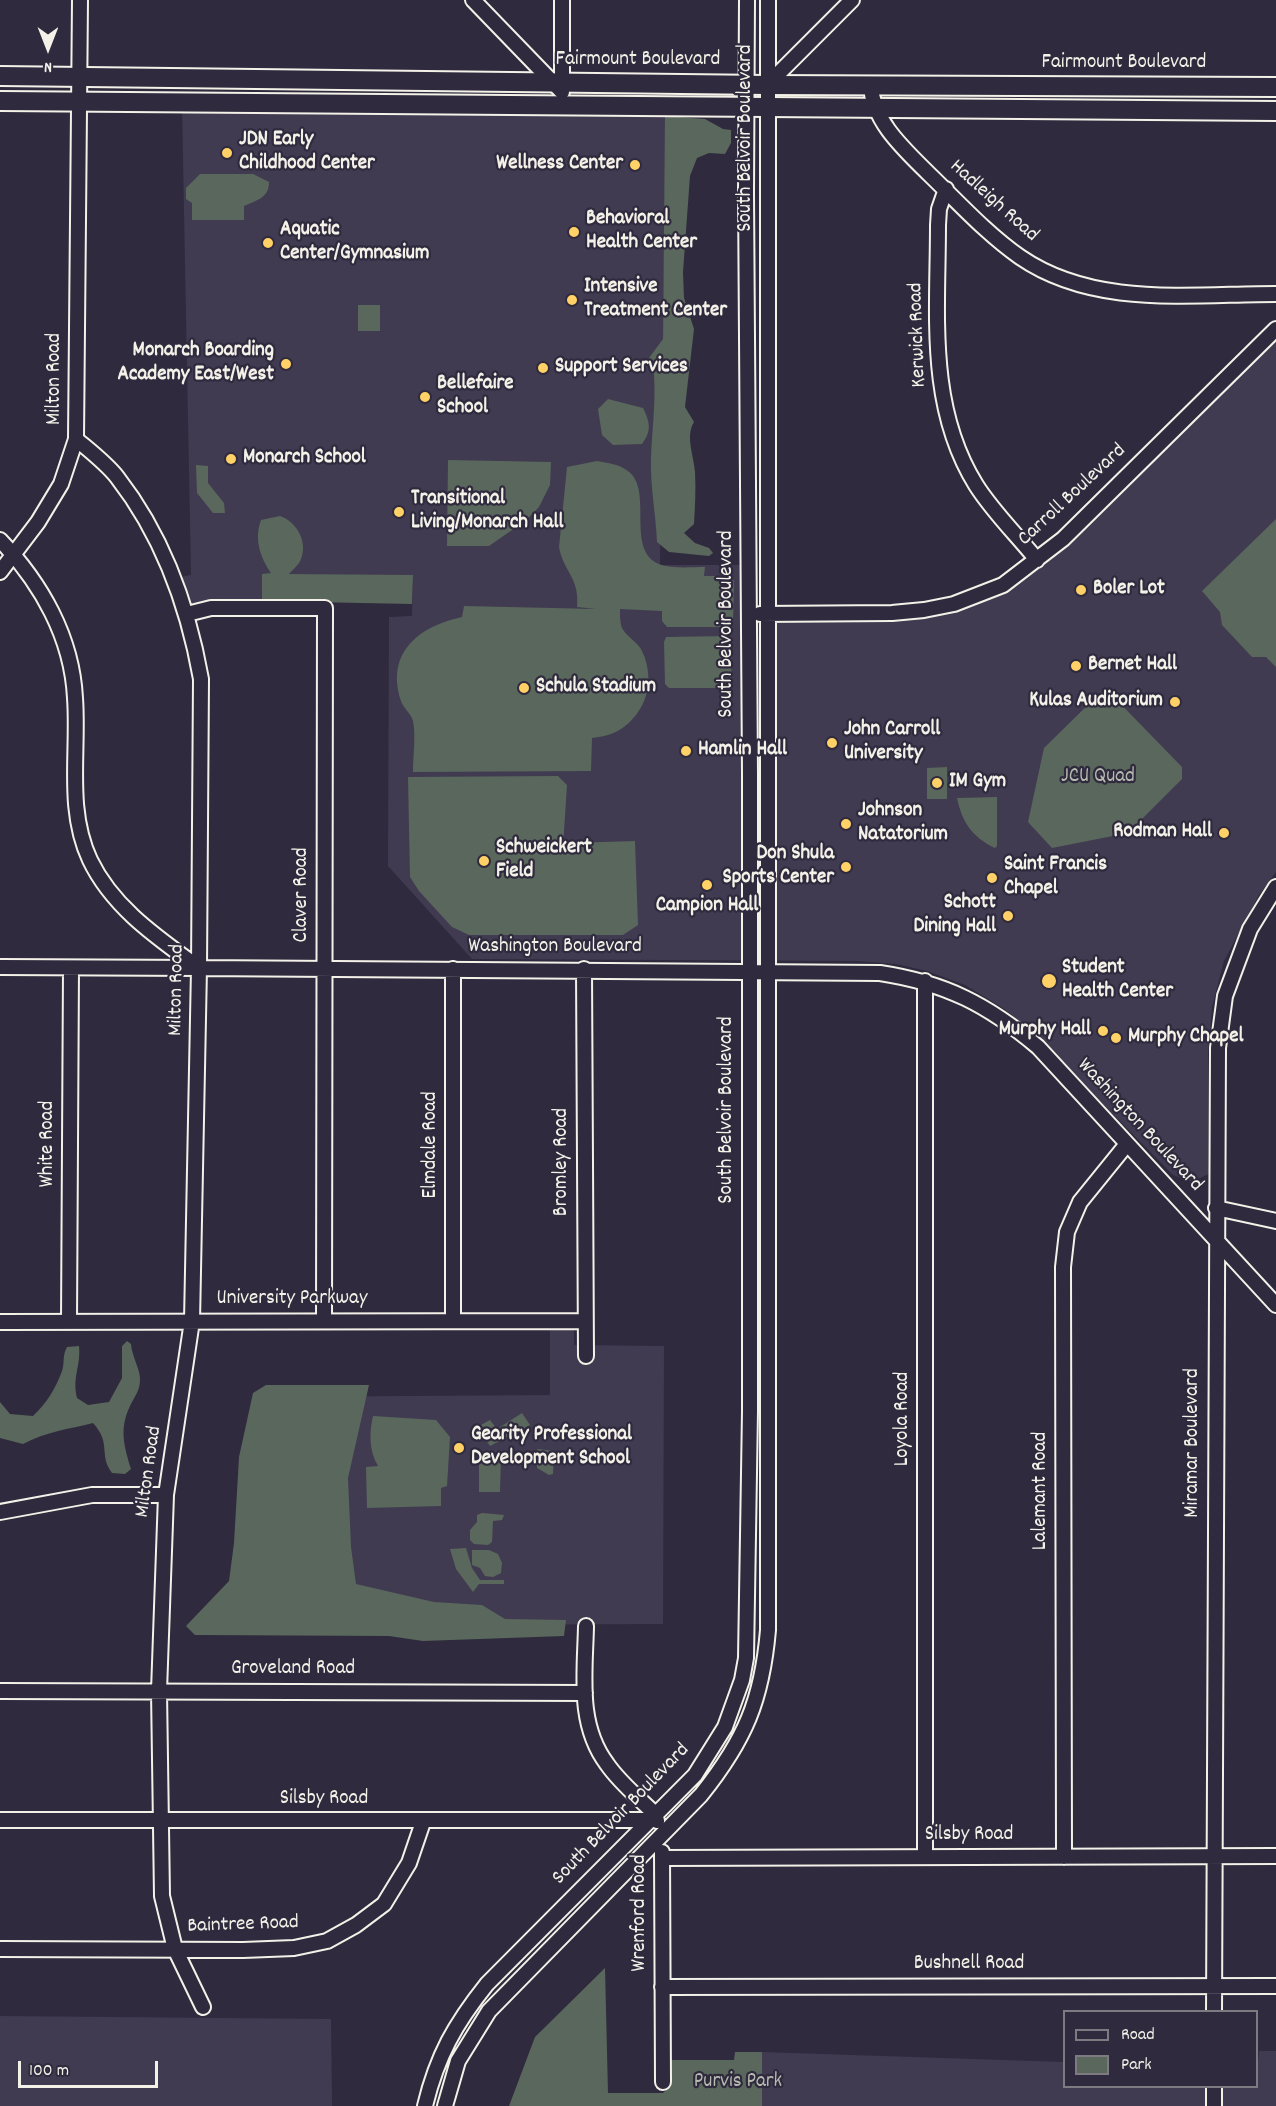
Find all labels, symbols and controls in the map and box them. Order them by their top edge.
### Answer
north arrow [18,18,78,78]
street label: South Belvoir Boulevard [734,44,760,232]
street label: Fairmount Boulevard [556,48,720,74]
street label: Fairmount Boulevard [1042,51,1206,77]
text: N [44,55,52,78]
place label: JDN Early Childhood Center [239,128,375,178]
marker: JDN Early Childhood Center [220,146,234,160]
place label: Wellness Center [496,152,623,178]
street label: Hadleigh Road [943,155,1043,249]
marker: Wellness Center [628,158,642,172]
place label: Behavioral Health Center [586,207,697,257]
place label: Aquatic Center/Gymnasium [280,218,429,268]
marker: Behavioral Health Center [567,225,581,239]
marker: Aquatic Center/Gymnasium [261,236,275,250]
place label: Intensive Treatment Center [584,275,727,325]
street label: Kerwick Road [905,282,933,388]
marker: Intensive Treatment Center [565,293,579,307]
street label: Milton Road [43,333,69,425]
place label: Monarch Boarding Academy East/West [118,339,274,389]
place label: Support Services [555,355,688,381]
marker: Monarch Boarding Academy East/West [279,357,293,371]
marker: Support Services [536,361,550,375]
place label: Bellefaire School [437,372,514,422]
marker: Bellefaire School [418,390,432,404]
street label: Carroll Boulevard [1014,439,1132,553]
place label: Monarch School [243,446,366,472]
marker: Monarch School [224,452,238,466]
place label: Transitional Living/Monarch Hall [411,487,563,537]
marker: Transitional Living/Monarch Hall [392,505,406,519]
street label: South Belvoir Boulevard [715,530,741,718]
place label: Boler Lot [1093,577,1165,603]
marker: Boler Lot [1074,583,1088,597]
place label: Bernet Hall [1088,653,1177,679]
marker: Bernet Hall [1069,659,1083,673]
place label: Schula Stadium [536,675,656,701]
marker: Schula Stadium [517,681,531,695]
place label: Kulas Auditorium [1029,689,1163,715]
marker: Kulas Auditorium [1168,695,1182,709]
place label: John Carroll University [844,718,940,768]
marker: John Carroll University [825,736,839,750]
place label: Hamlin Hall [698,738,787,764]
marker: Hamlin Hall [679,744,693,758]
park label: JCU Quad [1061,765,1135,791]
place label: IM Gym [949,770,1006,796]
marker: IM Gym [930,776,944,790]
place label: Johnson Natatorium [858,799,948,849]
marker: Johnson Natatorium [839,817,853,831]
place label: Rodman Hall [1113,820,1212,846]
marker: Rodman Hall [1217,826,1231,840]
place label: Schweickert Field [496,836,592,886]
place label: Don Shula Sports Center [722,842,834,892]
street label: Claver Road [290,847,316,943]
place label: Saint Francis Chapel [1004,853,1107,903]
marker: Schweickert Field [477,854,491,868]
marker: Don Shula Sports Center [839,860,853,874]
marker: Saint Francis Chapel [985,871,999,885]
marker: Campion Hall [700,878,714,892]
place label: Schott Dining Hall [913,891,996,941]
place label: Campion Hall [656,894,758,920]
marker: Schott Dining Hall [1001,909,1015,923]
street label: Washington Boulevard [468,935,642,961]
street label: Milton Road [165,944,191,1036]
place label: Student Health Center [1062,956,1173,1006]
marker: Student Health Center [1040,972,1058,990]
street label: South Belvoir Boulevard [715,1016,741,1204]
place label: Murphy Hall [999,1018,1091,1044]
marker: Murphy Hall [1096,1024,1110,1038]
place label: Murphy Chapel [1128,1025,1244,1051]
marker: Murphy Chapel [1109,1031,1123,1045]
street label: Washington Boulevard [1071,1054,1207,1198]
street label: Elmdale Road [419,1092,445,1198]
street label: White Road [36,1101,62,1187]
street label: Bromley Road [550,1108,576,1216]
street label: University Parkway [217,1287,367,1313]
street label: Miramar Boulevard [1181,1368,1207,1518]
street label: Loyola Road [891,1372,917,1466]
place label: Gearity Professional Development School [471,1423,632,1473]
street label: Milton Road [131,1425,169,1519]
street label: Lalemant Road [1029,1432,1055,1550]
marker: Gearity Professional Development School [452,1441,466,1455]
street label: Groveland Road [231,1657,355,1683]
street label: South Belvoir Boulevard [548,1739,696,1891]
street label: Silsby Road [280,1787,368,1813]
street label: Silsby Road [925,1823,1013,1849]
street label: Wrenford Road [628,1854,654,1972]
street label: Baintree Road [187,1911,299,1941]
street label: Bushnell Road [914,1952,1024,1978]
legend [1063,2010,1258,2088]
text: Road [1121,2023,1155,2048]
scale bar [21,2049,160,2087]
text: Park [1121,2053,1152,2078]
text: 100 m [29,2059,69,2084]
park label: Purvis Park [694,2070,782,2096]

